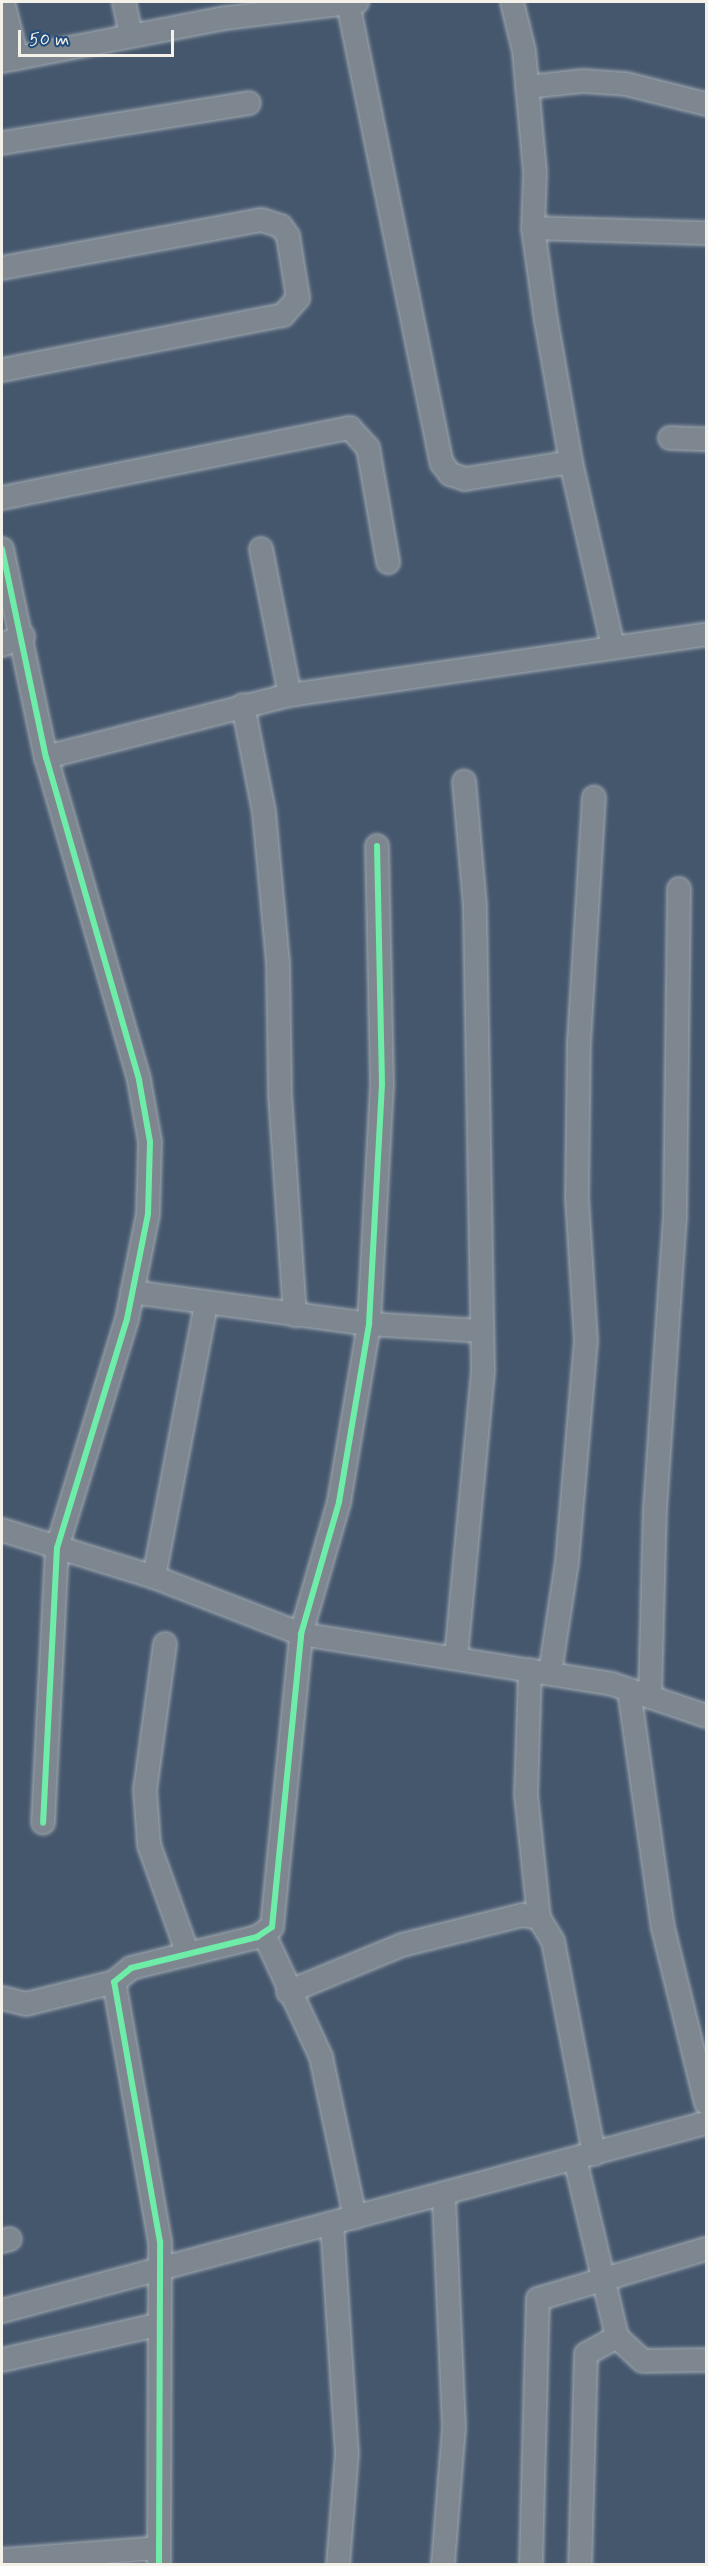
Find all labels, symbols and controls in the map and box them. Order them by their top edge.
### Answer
scale bar [21,18,177,56]
text: 50 m [29,28,69,52]

